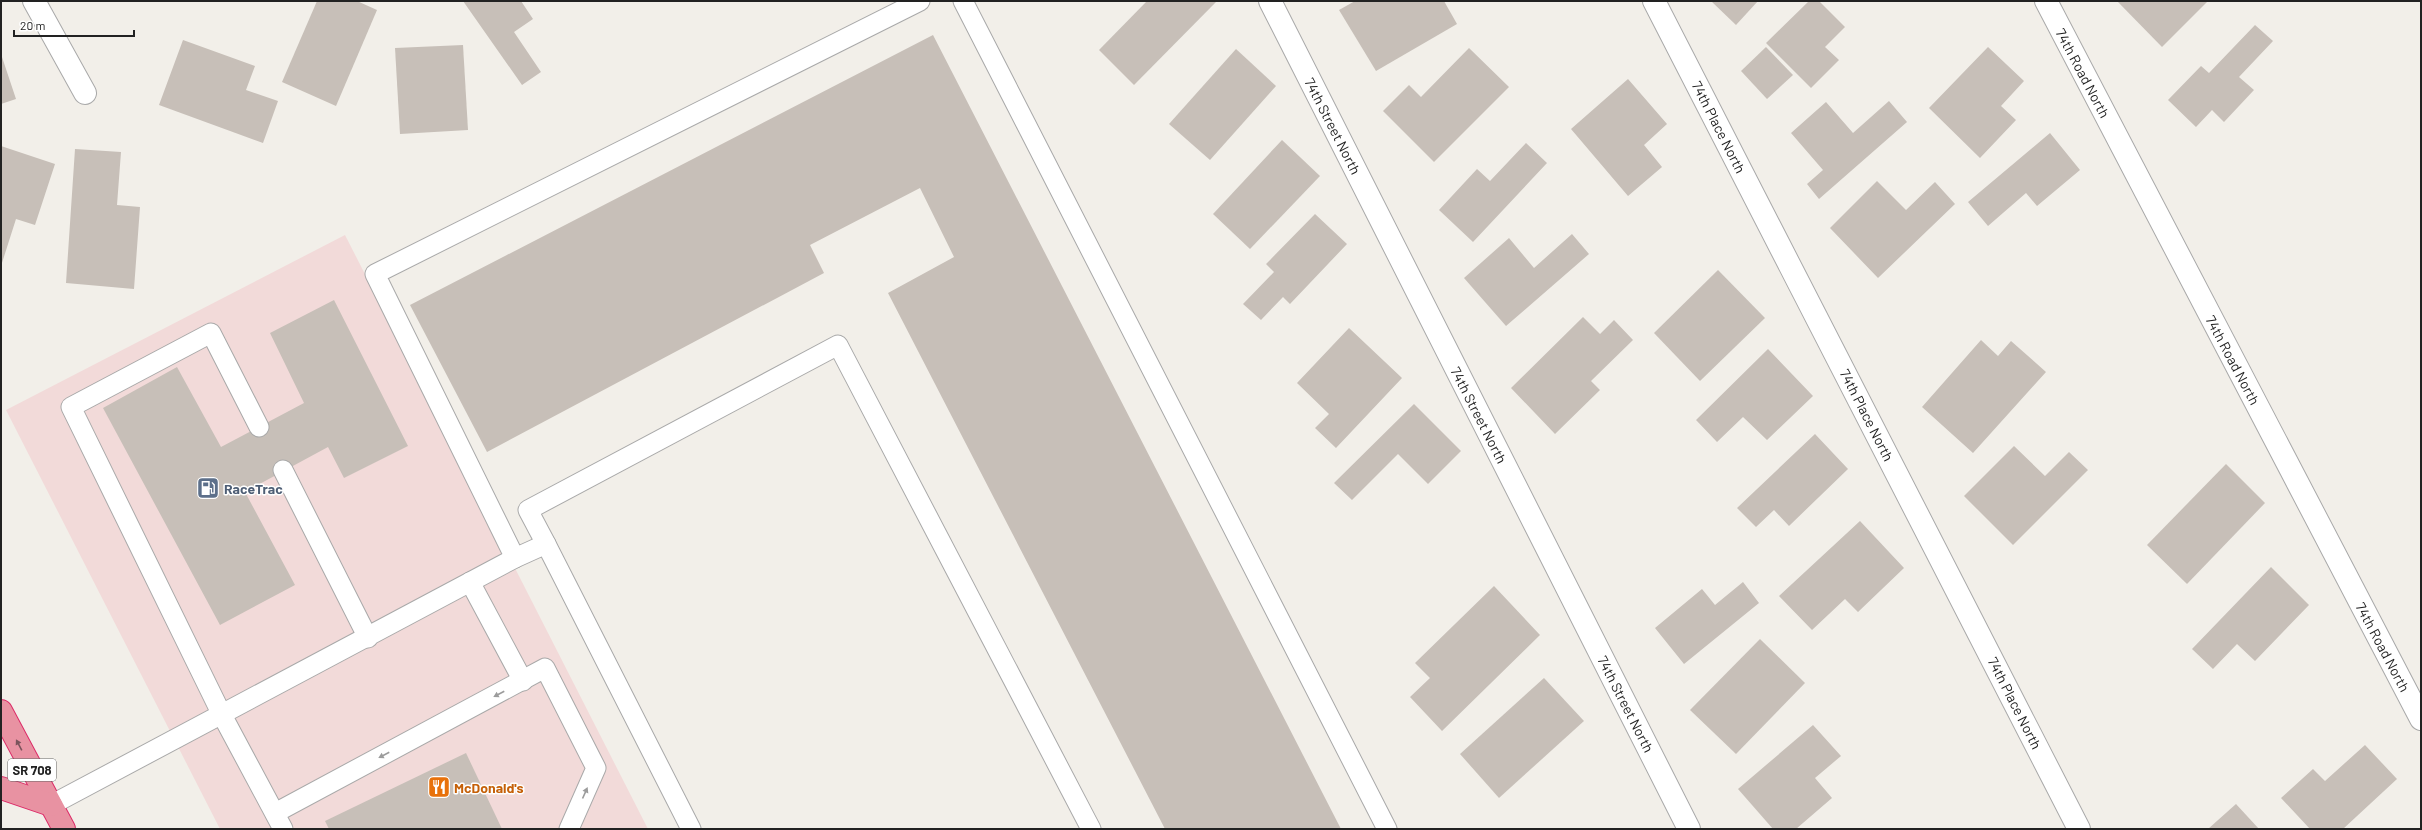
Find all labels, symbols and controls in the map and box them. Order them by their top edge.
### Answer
scale bar [14,12,134,38]
text: 20 m [20,18,46,32]
street label: 74th Road North [2052,25,2114,121]
street label: 74th Street North [1301,75,1365,177]
street label: 74th Place North [1689,78,1749,176]
street label: 74th Road North [2202,312,2264,408]
street label: 74th Street North [1447,364,1511,466]
street label: 74th Place North [1837,366,1897,464]
fuel station icon: RaceTrac [195,475,221,501]
place label: RaceTrac [224,480,283,497]
street label: 74th Road North [2352,599,2414,695]
street label: 74th Street North [1594,653,1658,755]
street label: 74th Place North [1985,654,2045,752]
one-way arrow [493,690,505,697]
one-way arrow [16,739,22,751]
one-way arrow [378,752,390,758]
road number: SR 708 [8,759,56,781]
restaurant icon: McDonald's [426,774,452,800]
place label: McDonald's [454,779,523,796]
one-way arrow [582,787,588,799]

